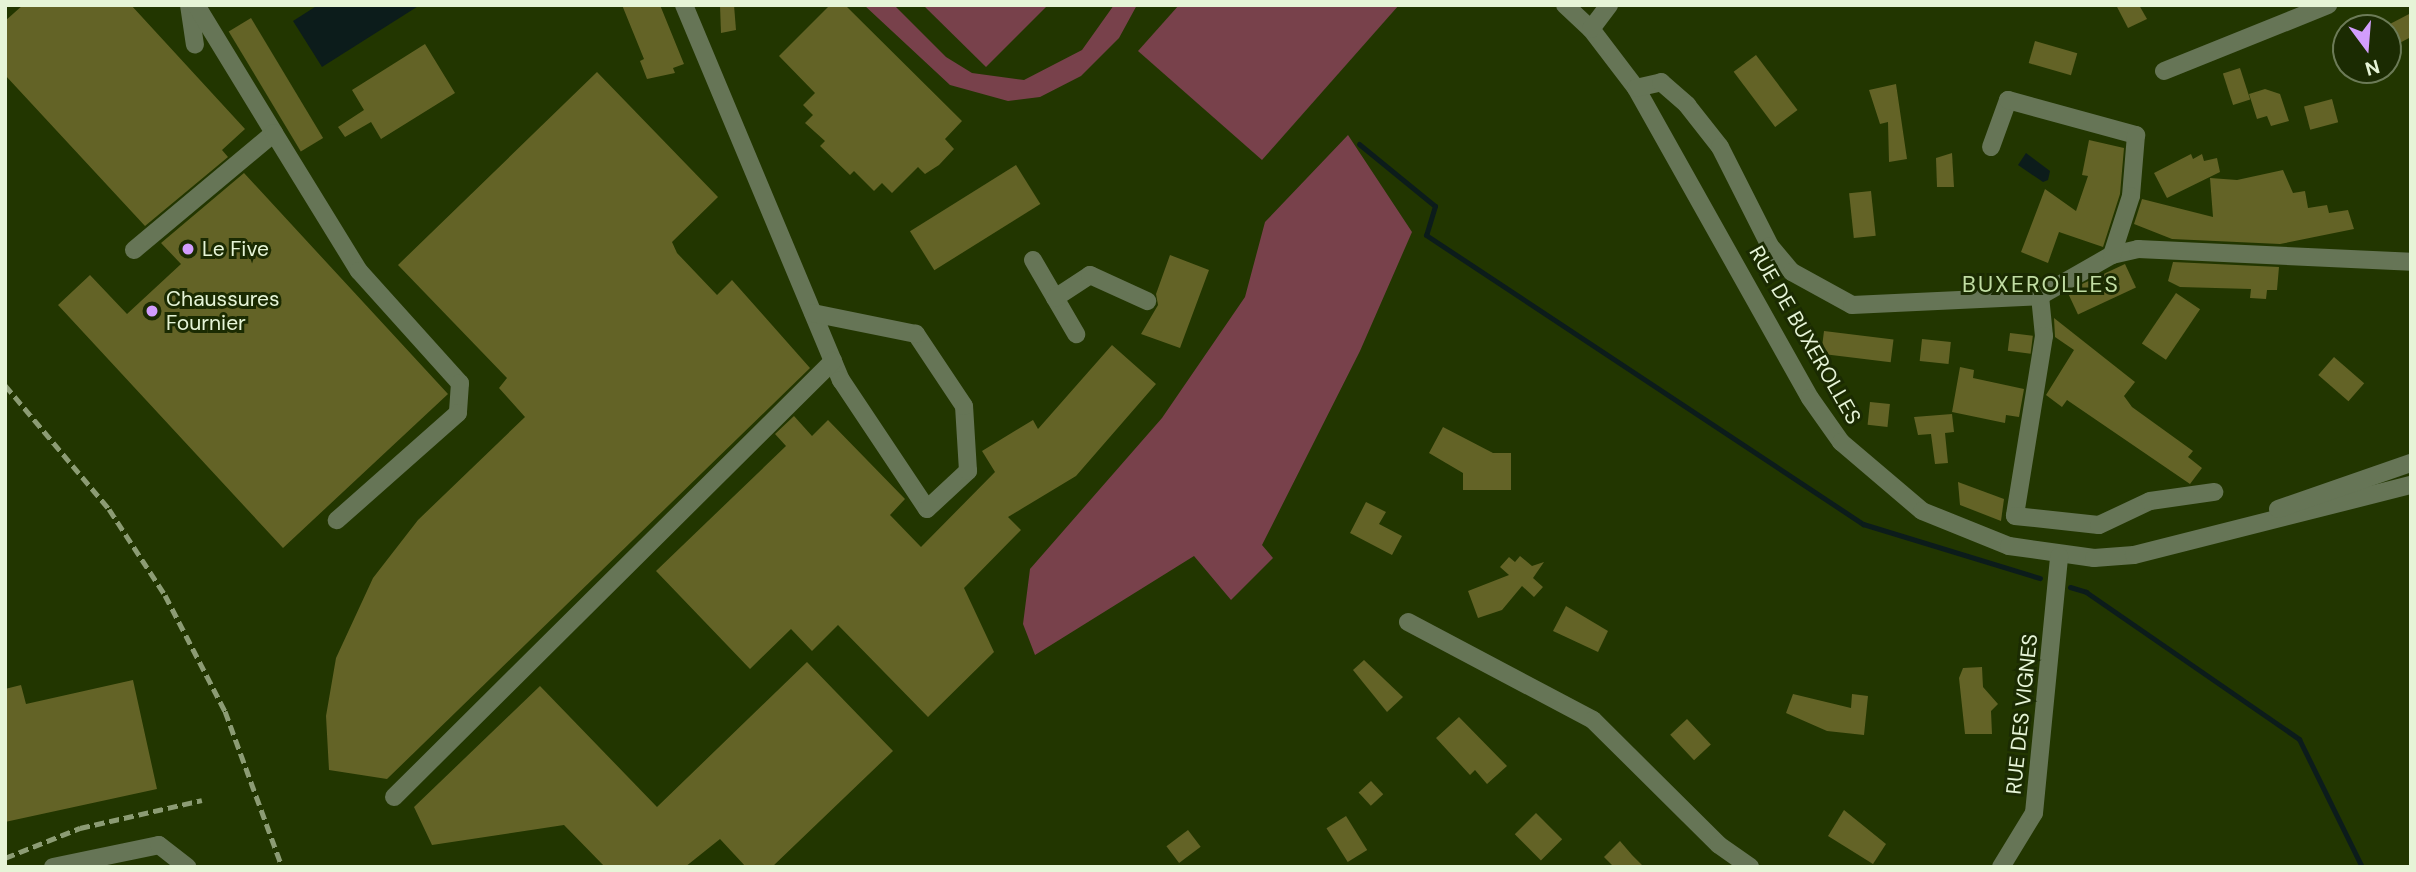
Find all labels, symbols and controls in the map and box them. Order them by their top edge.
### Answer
north arrow [2332,14,2402,84]
text: N [2362,54,2382,82]
place label: Le Five [202,236,269,262]
marker: Le Five [180,241,196,257]
street label: RUE DE BUXEROLLES [1744,241,1866,429]
district label: BUXEROLLES [1963,270,2119,298]
place label: Chaussures Fournier [166,286,280,336]
marker: Chaussures Fournier [144,303,160,319]
street label: RUE DES VIGNES [2001,633,2043,795]

